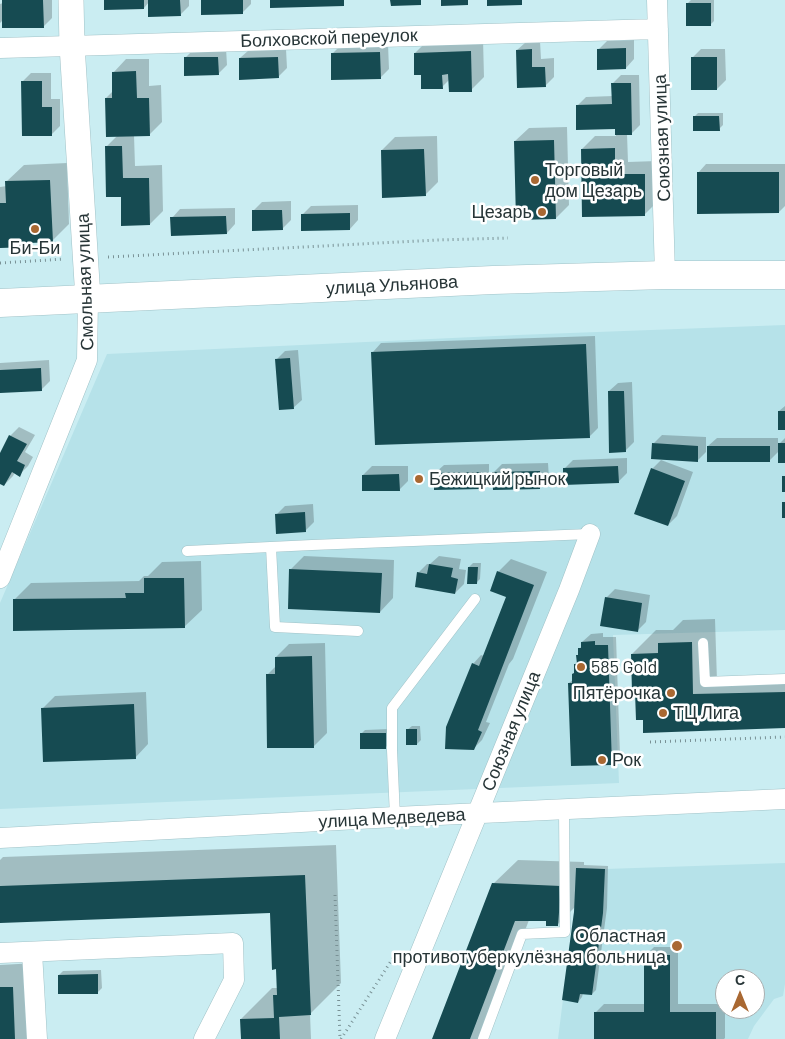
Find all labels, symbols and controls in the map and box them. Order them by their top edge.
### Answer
street label: Болховской переулок [240,24,418,52]
street label: Союзная улица [649,74,675,202]
place label: Торговый дом Цезарь [545,159,642,202]
marker: Торговый дом Цезарь [529,174,541,186]
place label: Цезарь [471,201,532,223]
marker: Цезарь [536,206,548,218]
street label: Смольная улица [72,213,98,351]
marker: Би-Би [29,223,41,235]
place label: Би-Би [10,237,60,259]
street label: улица Ульянова [325,271,459,299]
place label: Бежицкий рынок [429,468,565,490]
marker: Бежицкий рынок [413,473,425,485]
place label: 585 Gold [591,656,657,678]
marker: 585 Gold [575,661,587,673]
street label: Союзная улица [477,668,545,794]
place label: Пятёрочка [573,682,661,704]
marker: Пятёрочка [665,687,677,699]
place label: ТЦ Лига [673,702,739,724]
marker: ТЦ Лига [657,707,669,719]
place label: Рок [612,749,641,771]
marker: Рок [596,754,608,766]
street label: улица Медведева [318,803,466,833]
place label: Областная противотуберкулёзная больница [393,925,666,968]
marker: Областная противотуберкулёзная больница [670,939,684,953]
north arrow [715,969,765,1019]
text: С [735,971,745,988]

